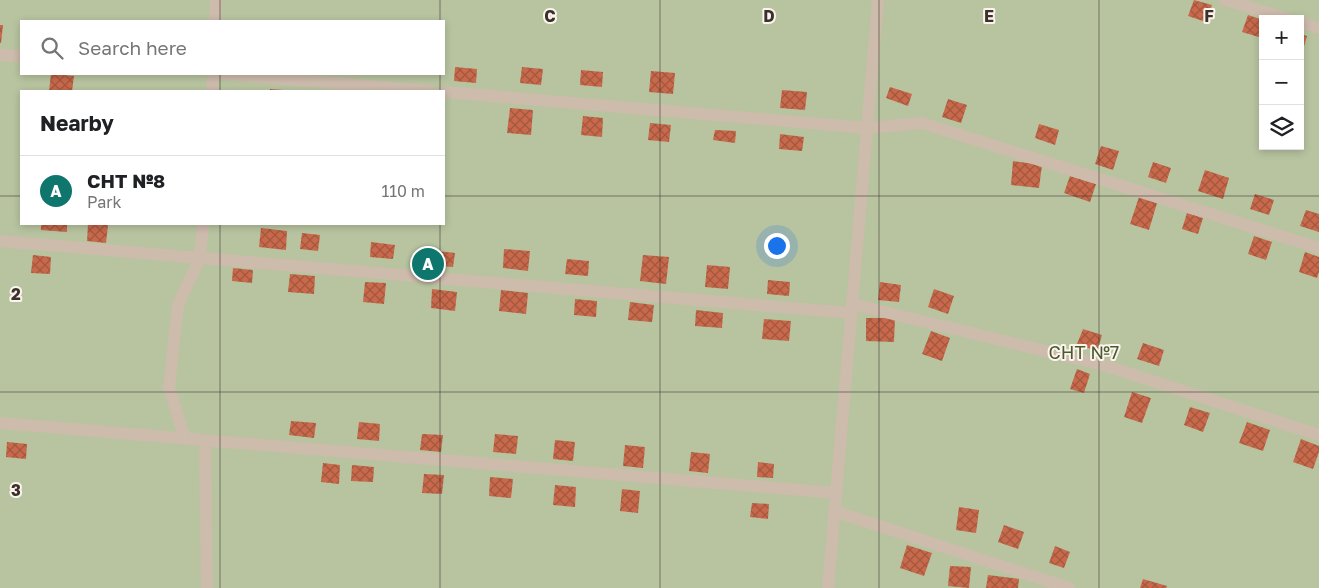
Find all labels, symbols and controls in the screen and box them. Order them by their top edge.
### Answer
text: C [544,6,556,26]
text: D [763,6,775,26]
text: E [984,6,994,26]
text: F [1204,6,1214,26]
map controls [1259,15,1304,150]
button: + [1259,15,1304,60]
search box [20,20,445,75]
icon: search [38,34,66,62]
text: Search here [78,36,187,59]
button: − [1259,60,1304,105]
button: layers [1259,105,1304,150]
text: Nearby [40,110,114,136]
text: СНТ №8 [87,169,165,192]
text: A [50,181,62,201]
text: 110 m [381,181,425,201]
text: Park [87,192,122,212]
your location [764,233,790,259]
pin: A [412,245,444,283]
text: 2 [11,284,21,304]
park label: СНТ №7 [1049,341,1119,363]
text: 3 [11,480,21,500]

